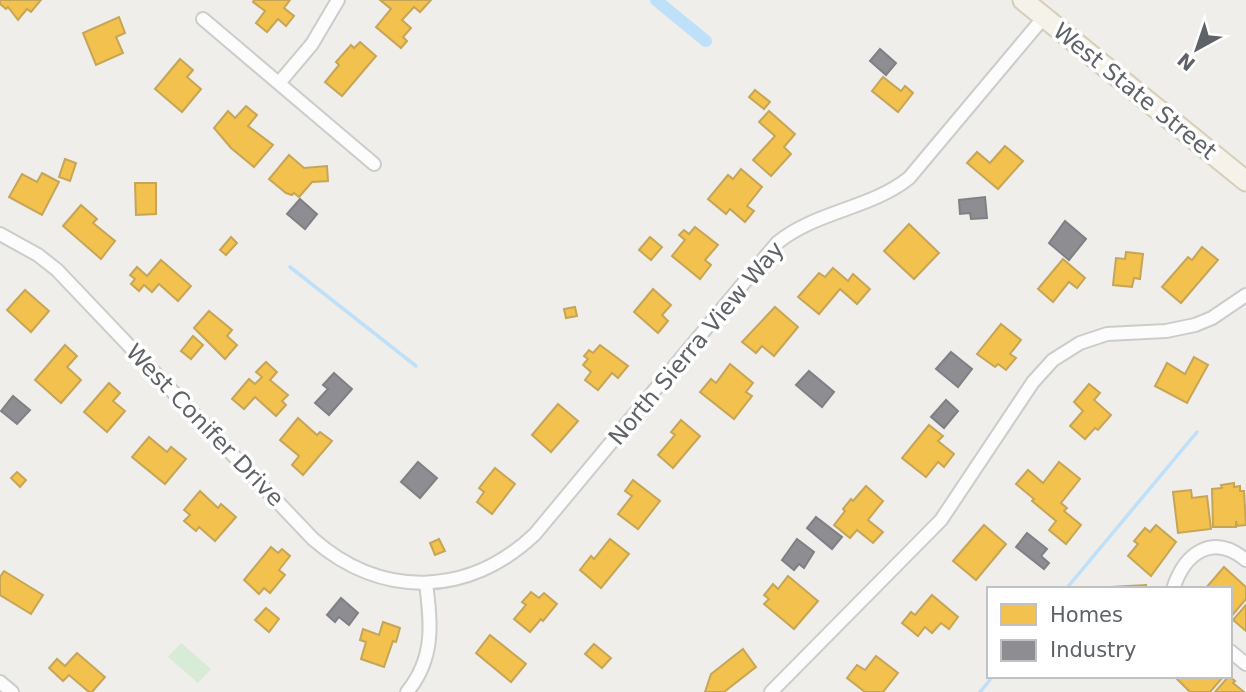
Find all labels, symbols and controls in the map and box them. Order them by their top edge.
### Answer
north arrow [1162,14,1232,84]
street label: West State Street [1048,17,1222,165]
text: N [1173,48,1199,76]
street label: North Sierra View Way [603,236,789,450]
street label: West Conifer Drive [121,339,289,511]
legend [987,587,1232,678]
text: Homes [1050,603,1123,627]
text: Industry [1050,638,1136,662]

